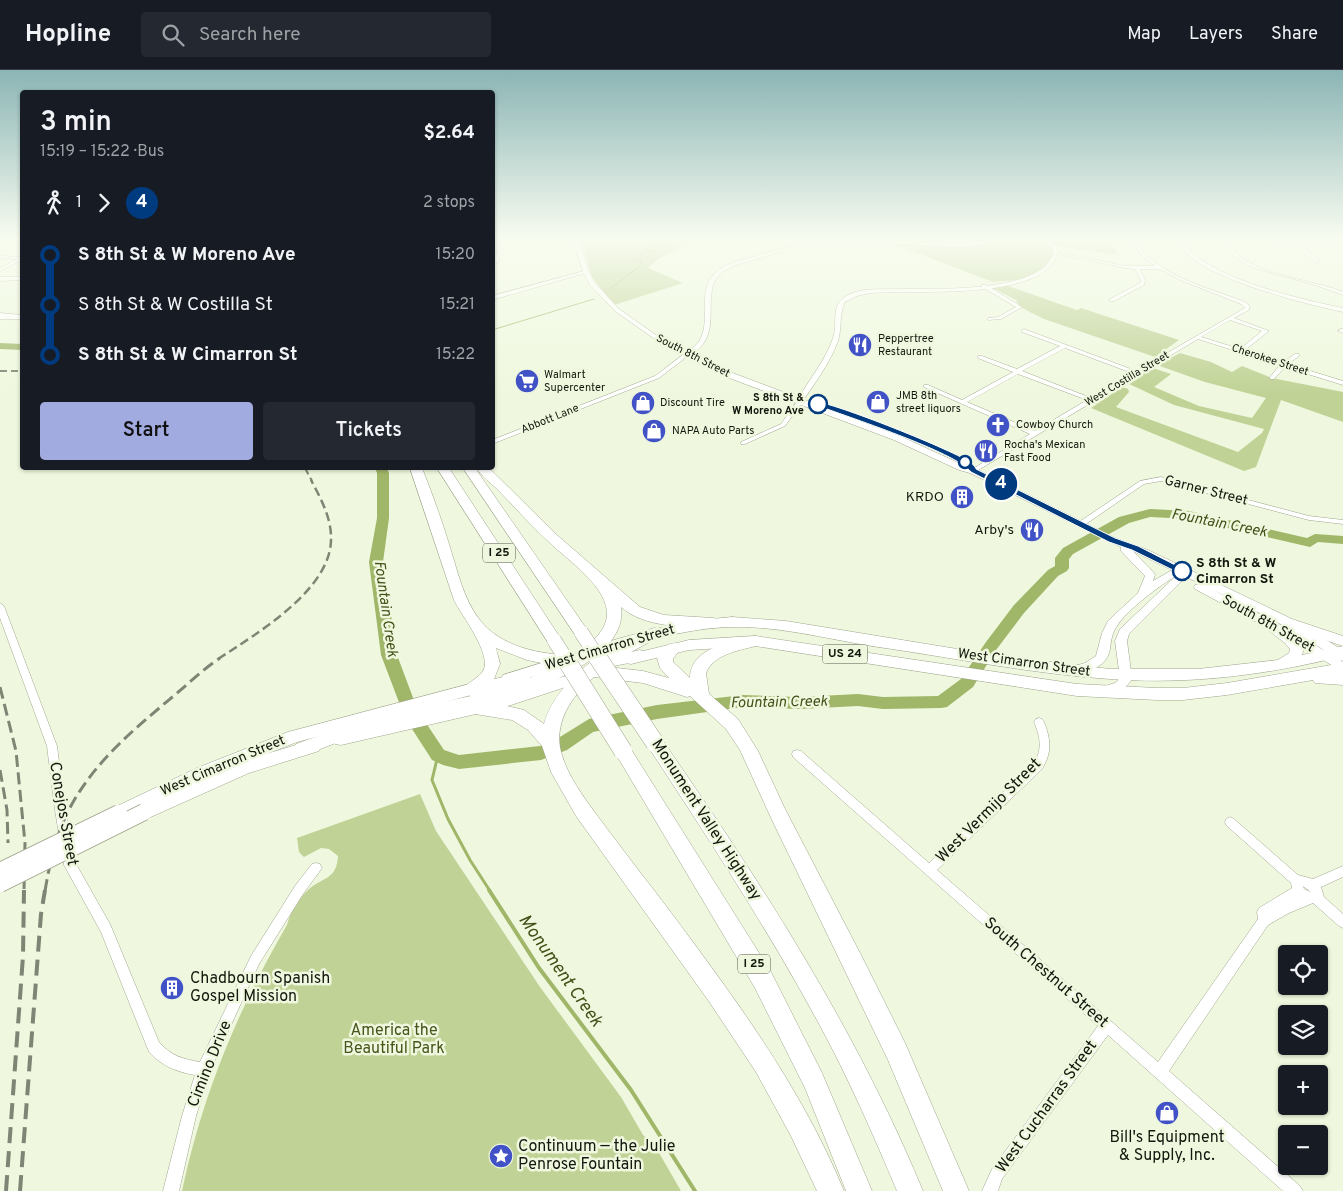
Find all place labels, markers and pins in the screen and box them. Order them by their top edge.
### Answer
restaurant icon: Peppertree Restaurant [847,332,873,358]
place label: Peppertree Restaurant [878,332,934,359]
supermarket icon: Walmart Supercenter [514,368,540,394]
place label: Walmart Supercenter [544,368,606,395]
shop icon: JMB 8th street liquors [865,389,891,415]
place label: JMB 8th street liquors [896,389,961,416]
shop icon: Discount Tire [630,390,656,416]
place label: S 8th St & W Moreno Ave [732,391,804,418]
marker: S 8th St & W Moreno Ave [808,394,828,414]
place label: Discount Tire [660,396,725,410]
church icon: Cowboy Church [985,412,1011,438]
shop icon: NAPA Auto Parts [641,418,667,444]
place label: Cowboy Church [1016,418,1093,432]
place label: NAPA Auto Parts [672,424,754,438]
restaurant icon: Rocha's Mexican Fast Food [973,438,999,464]
place label: Rocha's Mexican Fast Food [1004,438,1085,465]
unlabelled marker [958,455,972,469]
building icon: KRDO [949,484,975,510]
place label: KRDO [906,489,944,506]
restaurant icon: Arby's [1019,517,1045,543]
place label: Arby's [974,522,1014,539]
place label: S 8th St & W Cimarron St [1196,555,1277,588]
marker: S 8th St & W Cimarron St [1172,561,1192,581]
place label: Chadbourn Spanish Gospel Mission [190,969,330,1007]
building icon: Chadbourn Spanish Gospel Mission [159,975,185,1001]
shop icon: Bill's Equipment & Supply, Inc. [1154,1100,1180,1126]
place label: Bill's Equipment & Supply, Inc. [1109,1128,1225,1166]
place label: Continuum — the Julie Penrose Fountain [518,1137,675,1175]
place icon: Continuum — the Julie Penrose Fountain [488,1143,514,1169]

